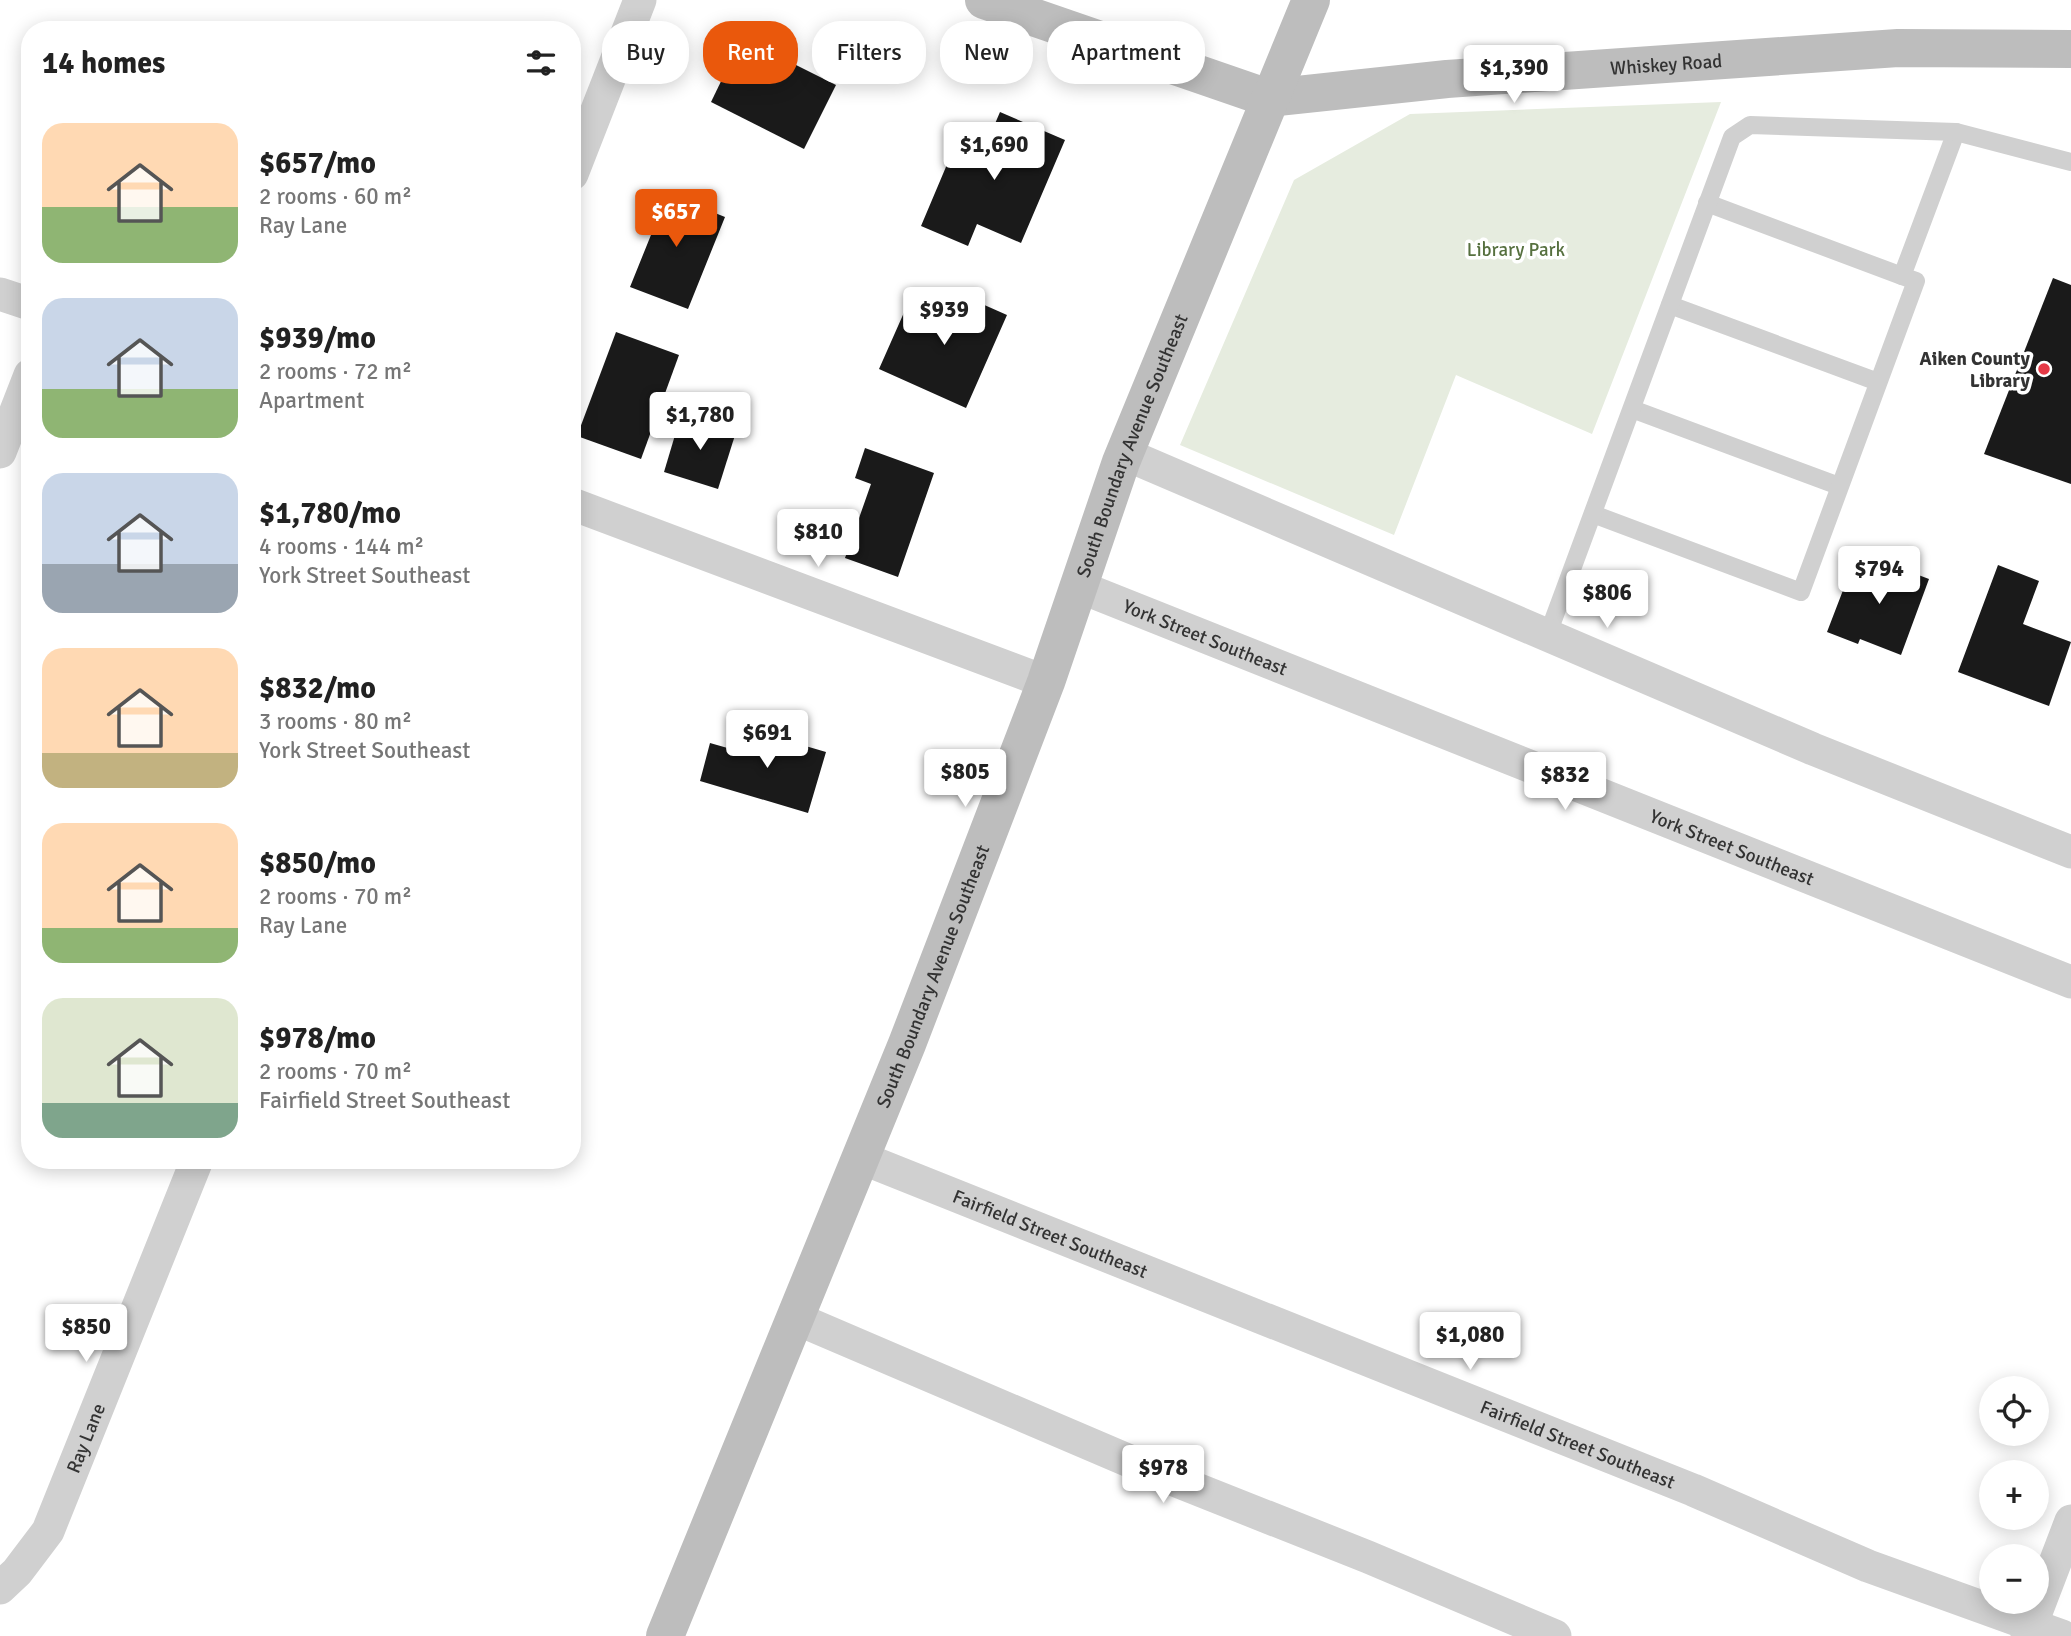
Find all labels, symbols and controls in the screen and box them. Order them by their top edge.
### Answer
chip: Buy [602,21,689,84]
chip: Rent [703,21,798,84]
chip: Filters [812,21,926,84]
chip: New [940,21,1033,84]
chip: Apartment [1047,21,1205,84]
icon: filters [522,44,560,82]
text: 14 homes [42,45,165,82]
pin: $1,390 [1457,46,1571,105]
street label: Whiskey Road [1609,49,1723,81]
text: $1,390 [1480,53,1548,82]
pin: $1,690 [937,122,1051,182]
text: $1,690 [960,130,1028,159]
text: $657/mo [259,145,376,182]
icon: home [98,151,182,235]
text: 2 rooms · 60 m² [259,182,412,211]
pin: $657 [635,190,717,249]
text: $657 [651,197,701,226]
text: Ray Lane [259,211,347,240]
park label: Library Park [1467,238,1566,262]
pin: $939 [903,288,985,347]
text: $939 [919,295,969,324]
street label: South Boundary Avenue Southeast [1072,310,1194,581]
text: $939/mo [259,320,376,357]
icon: home [98,326,182,410]
place label: Aiken County Library [1920,347,2031,393]
text: 2 rooms · 72 m² [259,357,412,386]
marker: Aiken County Library [2036,361,2052,377]
text: Apartment [259,386,364,415]
pin: $1,780 [643,392,757,452]
text: $1,780 [666,400,734,429]
text: $1,780/mo [259,495,401,532]
icon: home [98,501,182,585]
pin: $810 [777,510,859,569]
text: $810 [793,517,843,546]
text: 4 rooms · 144 m² [259,532,424,561]
pin: $794 [1838,546,1920,606]
text: $794 [1854,554,1904,583]
text: York Street Southeast [259,561,470,590]
pin: $806 [1566,570,1648,630]
text: $806 [1582,578,1632,607]
street label: York Street Southeast [1119,594,1291,682]
text: $832/mo [259,670,376,707]
icon: home [98,676,182,760]
text: 3 rooms · 80 m² [259,707,412,736]
pin: $691 [726,710,808,770]
text: $691 [742,718,792,747]
text: York Street Southeast [259,736,470,765]
pin: $805 [924,750,1006,809]
pin: $832 [1524,752,1606,812]
text: $805 [940,757,990,786]
text: $832 [1540,760,1590,789]
street label: York Street Southeast [1646,804,1818,891]
street label: South Boundary Avenue Southeast [871,841,995,1112]
text: $850/mo [259,845,376,882]
icon: home [98,851,182,935]
text: 2 rooms · 70 m² [259,882,412,911]
text: Ray Lane [259,911,347,940]
text: $978/mo [259,1020,376,1057]
icon: home [98,1026,182,1110]
text: 2 rooms · 70 m² [259,1057,412,1086]
text: Fairfield Street Southeast [259,1086,510,1115]
street label: Fairfield Street Southeast [949,1185,1151,1284]
pin: $850 [45,1304,127,1364]
text: $850 [61,1312,111,1341]
pin: $1,080 [1413,1312,1527,1372]
text: $1,080 [1436,1320,1504,1349]
map controls [1979,1376,2049,1614]
button: locate [1979,1376,2049,1446]
street label: Fairfield Street Southeast [1477,1395,1679,1495]
street label: Ray Lane [62,1400,111,1477]
pin: $978 [1122,1446,1204,1505]
text: $978 [1138,1453,1188,1482]
button: + [1979,1460,2049,1530]
button: − [1979,1544,2049,1614]

